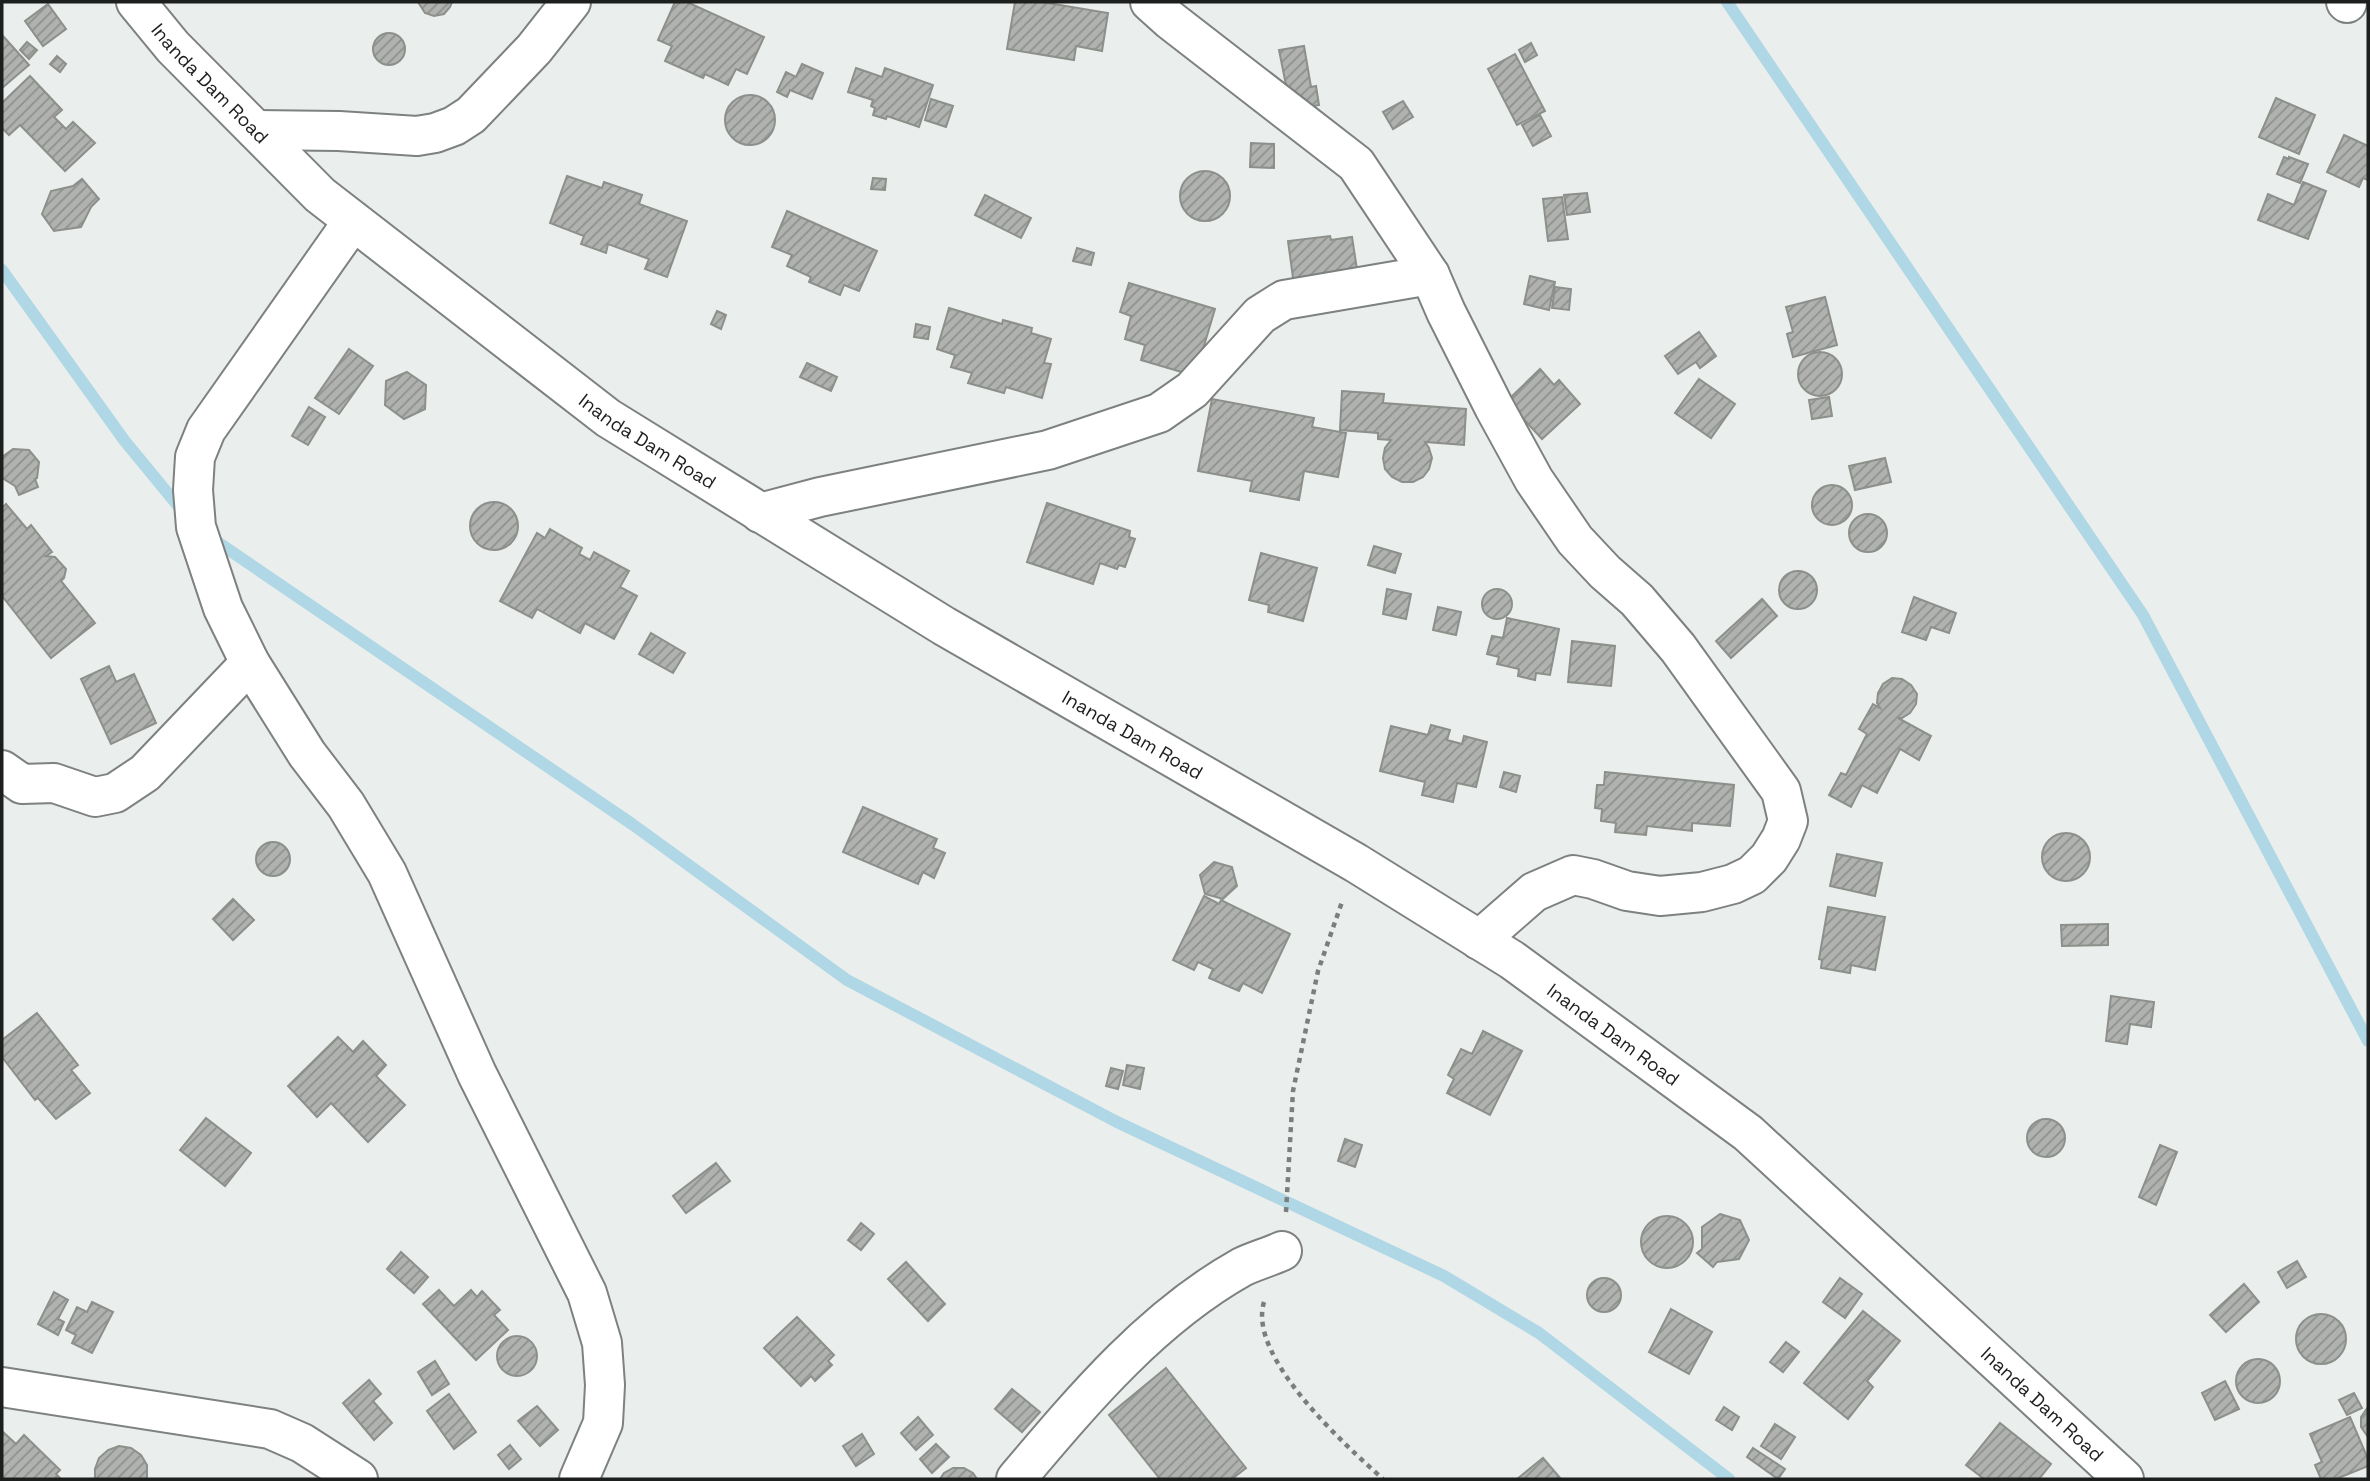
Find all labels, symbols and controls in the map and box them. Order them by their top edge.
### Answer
street label: Inanda Dam Road [146,18,274,149]
street label: Inanda Dam Road [574,388,721,494]
street label: Inanda Dam Road [1058,684,1208,785]
street label: Inanda Dam Road [1542,977,1685,1091]
street label: Inanda Dam Road [1976,1341,2109,1467]

